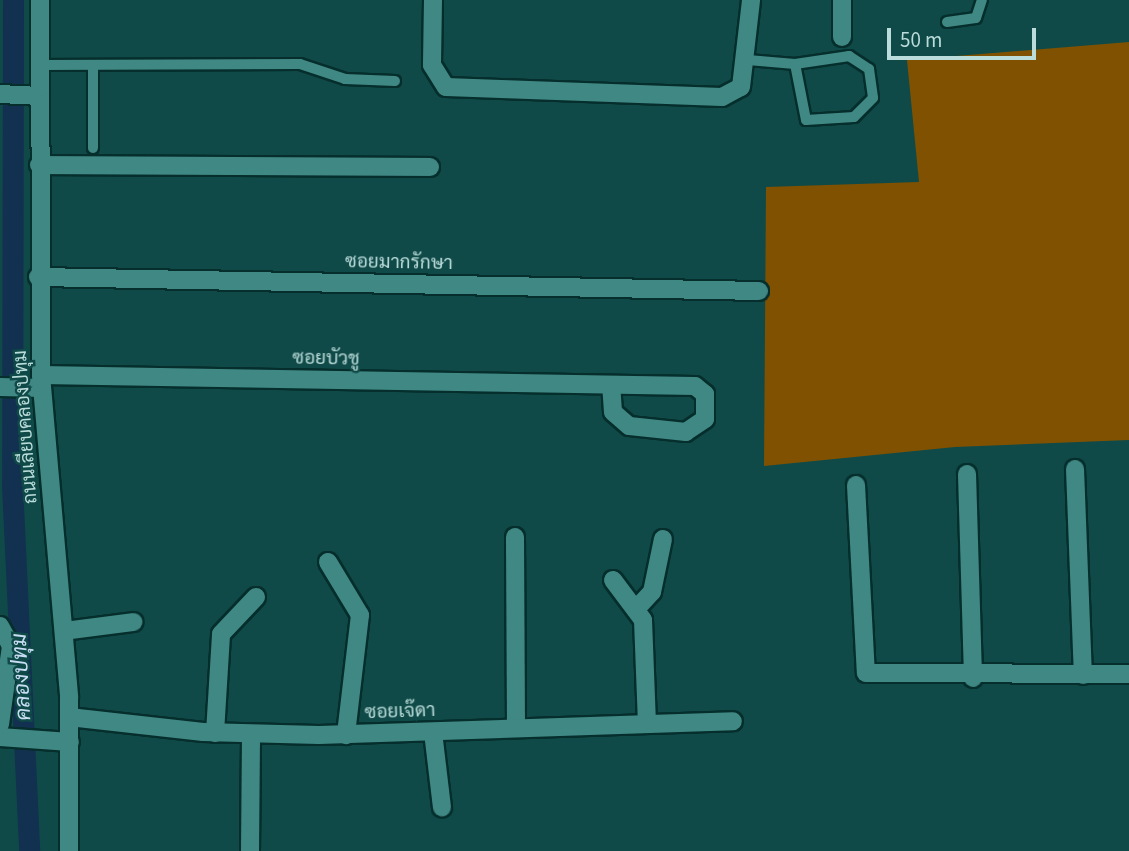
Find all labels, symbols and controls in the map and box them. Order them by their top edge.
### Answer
scale bar [891,14,1040,58]
text: 50 m [900,25,942,55]
street label: ซอยมากรักษา [345,251,453,275]
street label: ซอยบัวชู [292,347,360,371]
street label: ถนนเลียบคลองปทุม [9,349,43,505]
water label: คลองปทุม [6,633,36,721]
street label: ซอยเจ๊ดา [364,699,436,725]

